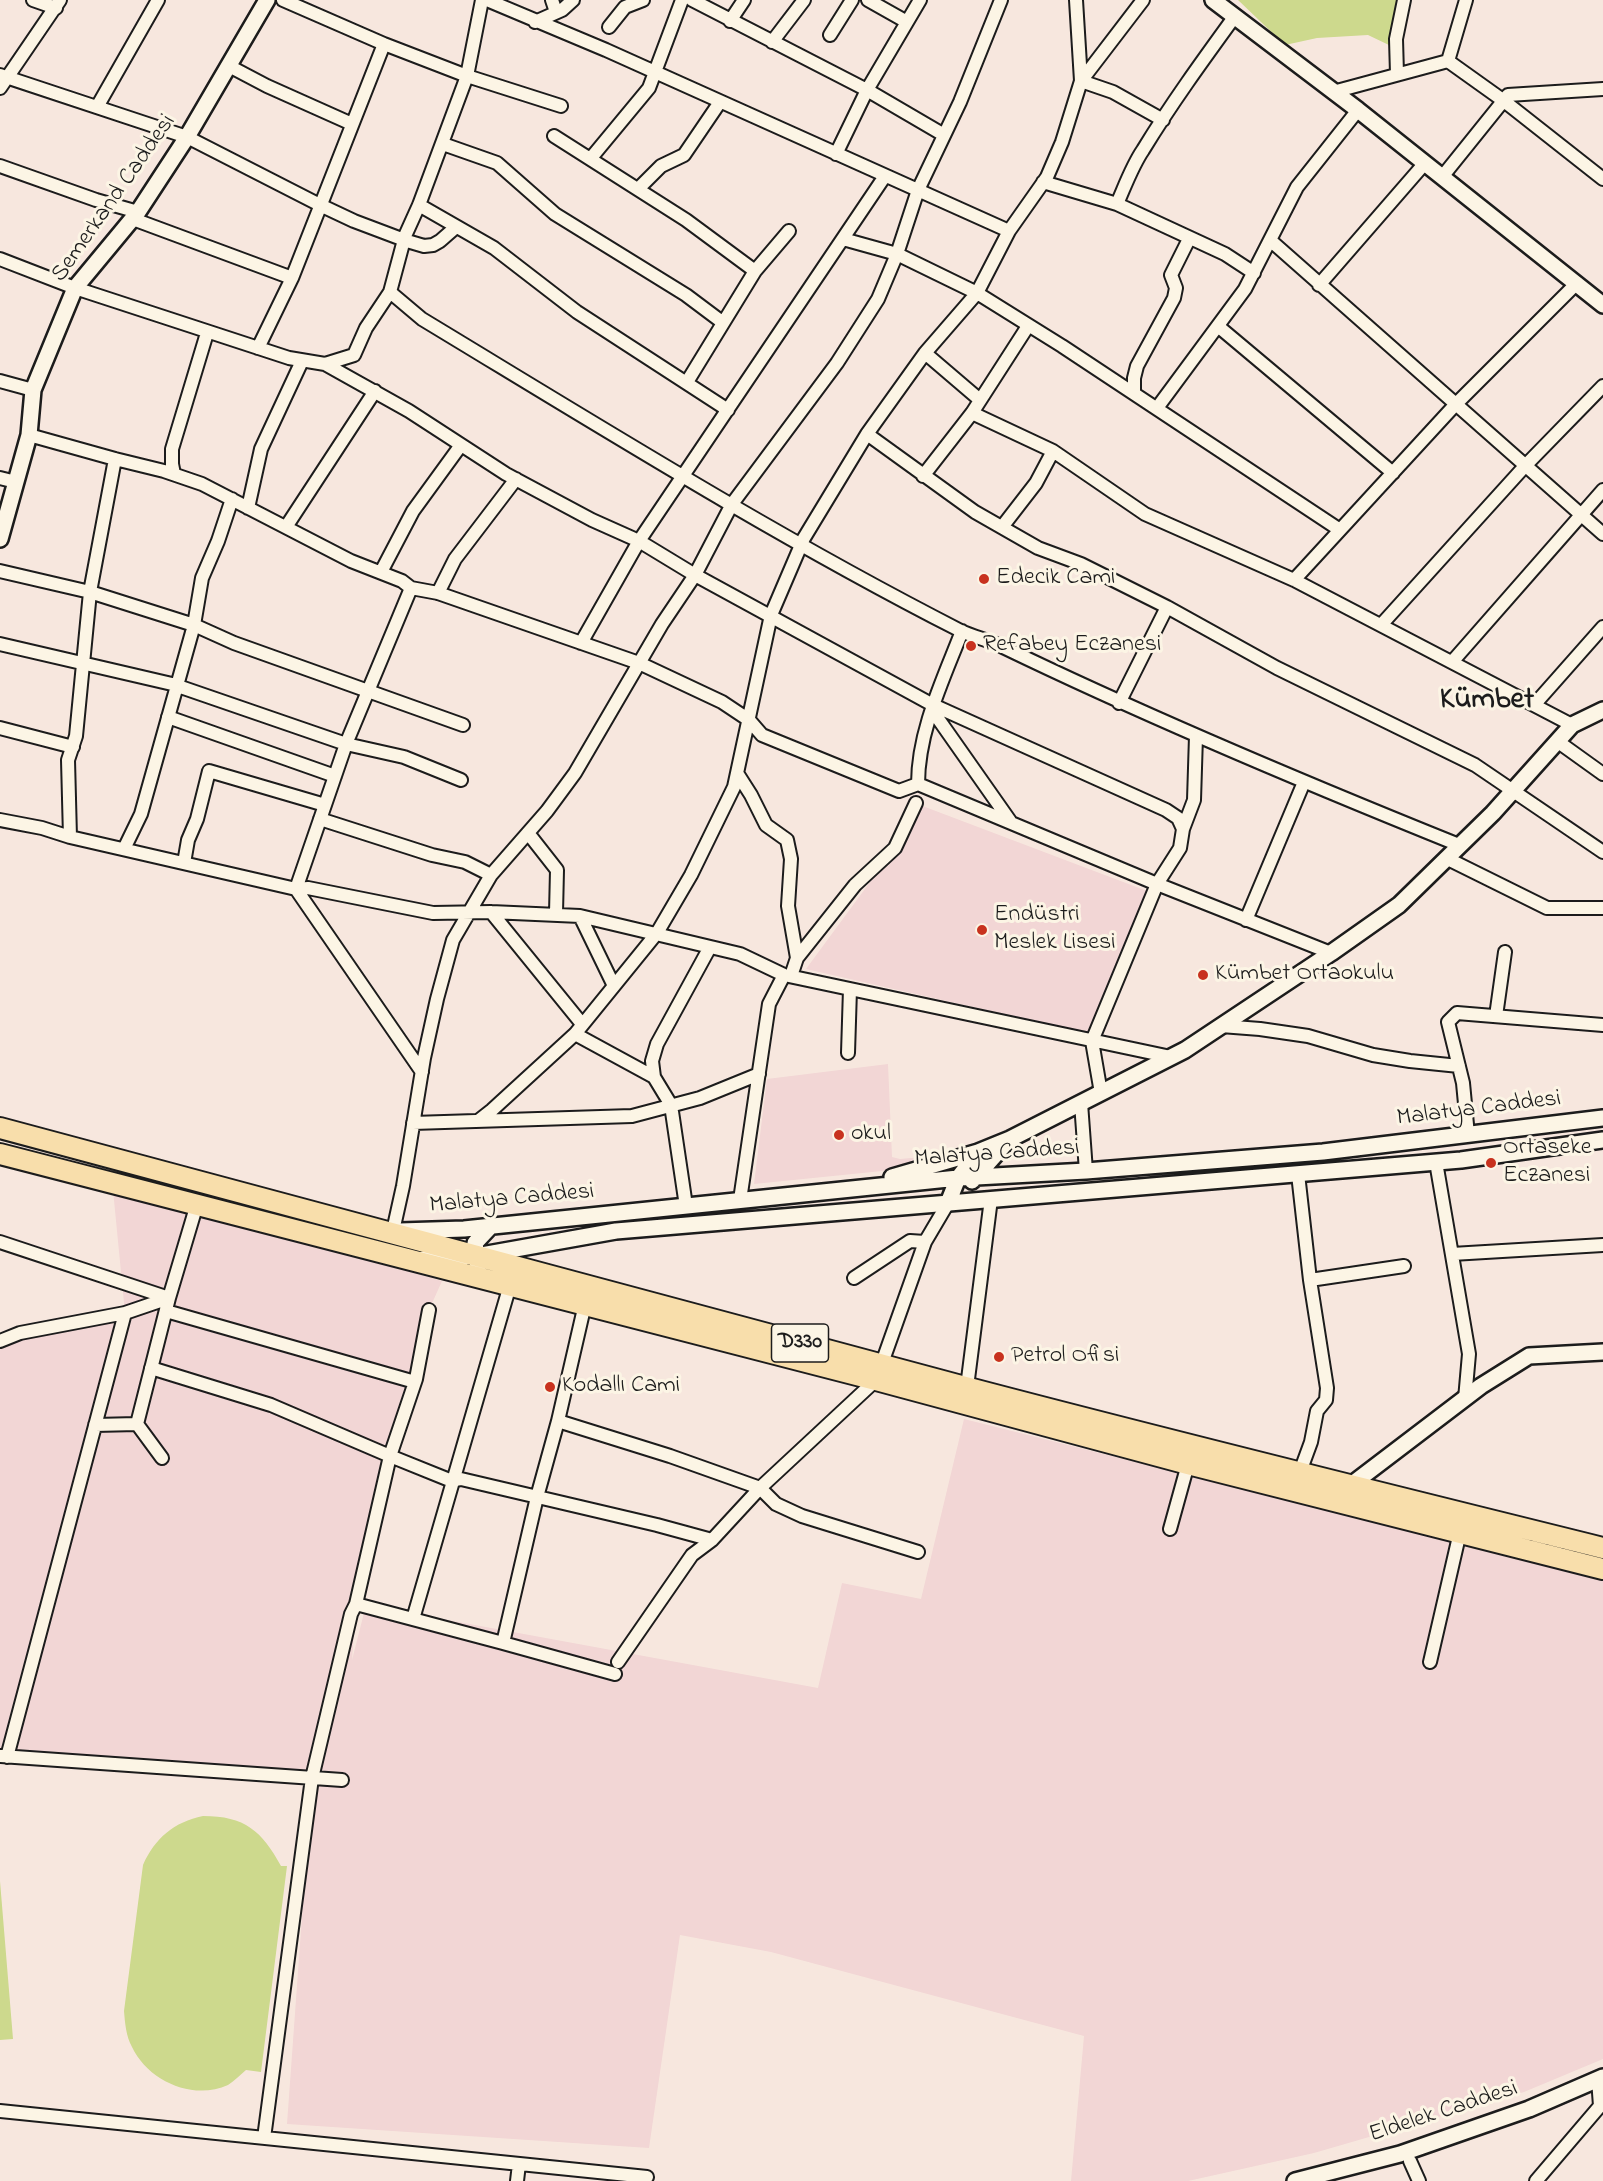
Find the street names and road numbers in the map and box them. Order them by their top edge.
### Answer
street label: Semerkand Caddesi [46,110,184,288]
street label: Malatya Caddesi [1395,1086,1563,1134]
street label: Malatya Caddesi [914,1135,1080,1175]
street label: Malatya Caddesi [428,1178,596,1222]
road number: D330 [772,1324,828,1362]
street label: Eldelek Caddesi [1366,2075,1522,2151]

